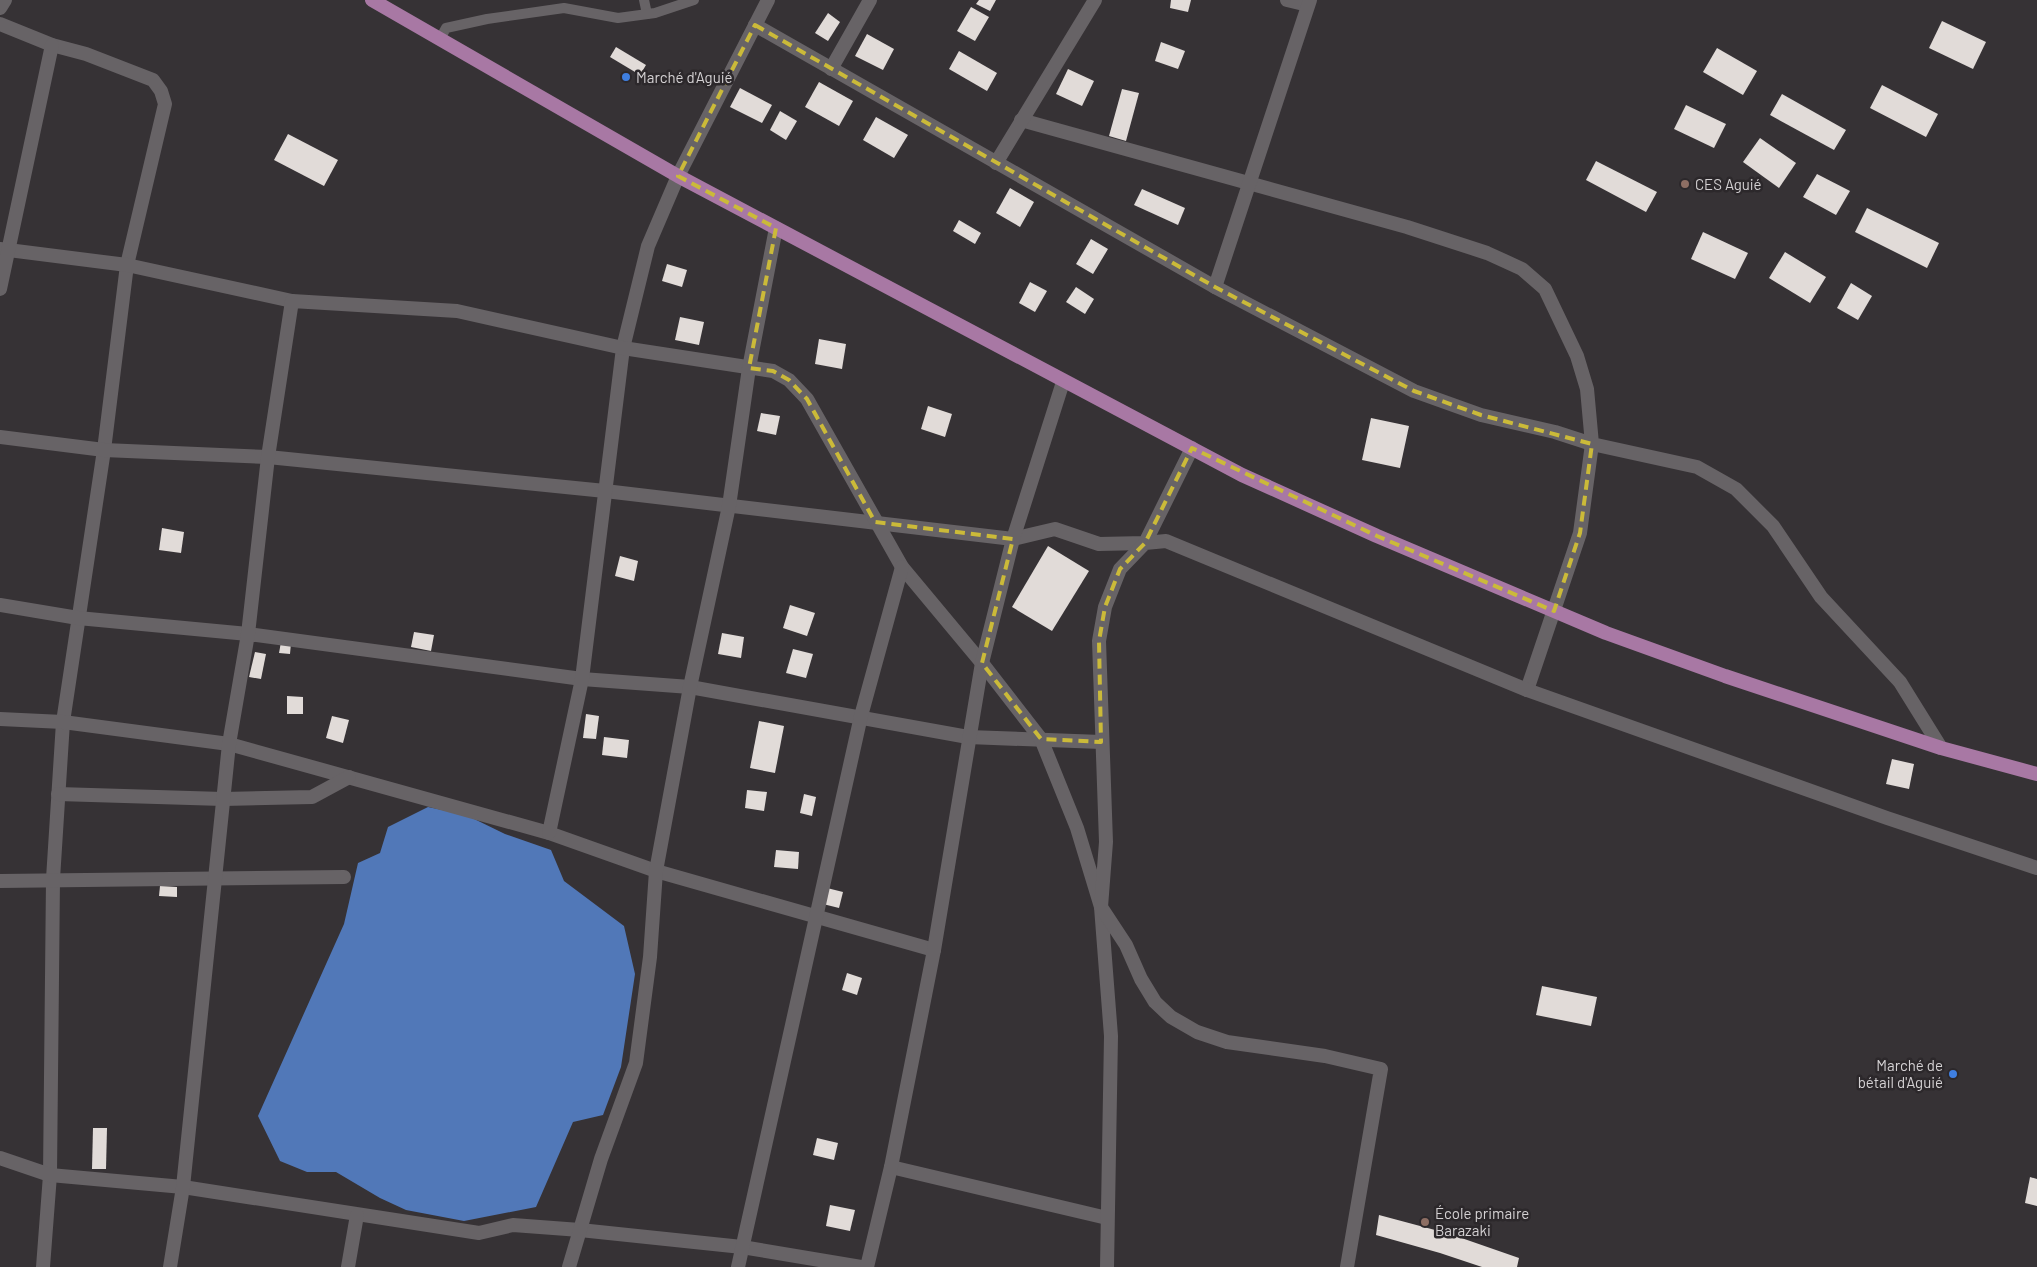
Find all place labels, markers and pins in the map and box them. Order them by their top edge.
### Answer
place label: Marché d'Aguié [636,68,733,86]
marker: Marché d'Aguié [620,71,632,83]
place label: CES Aguié [1695,175,1762,193]
marker: CES Aguié [1679,178,1691,190]
place label: Marché de bétail d'Aguié [1858,1056,1943,1091]
marker: Marché de bétail d'Aguié [1947,1068,1959,1080]
place label: École primaire Barazaki [1435,1204,1529,1239]
marker: École primaire Barazaki [1419,1216,1431,1228]

